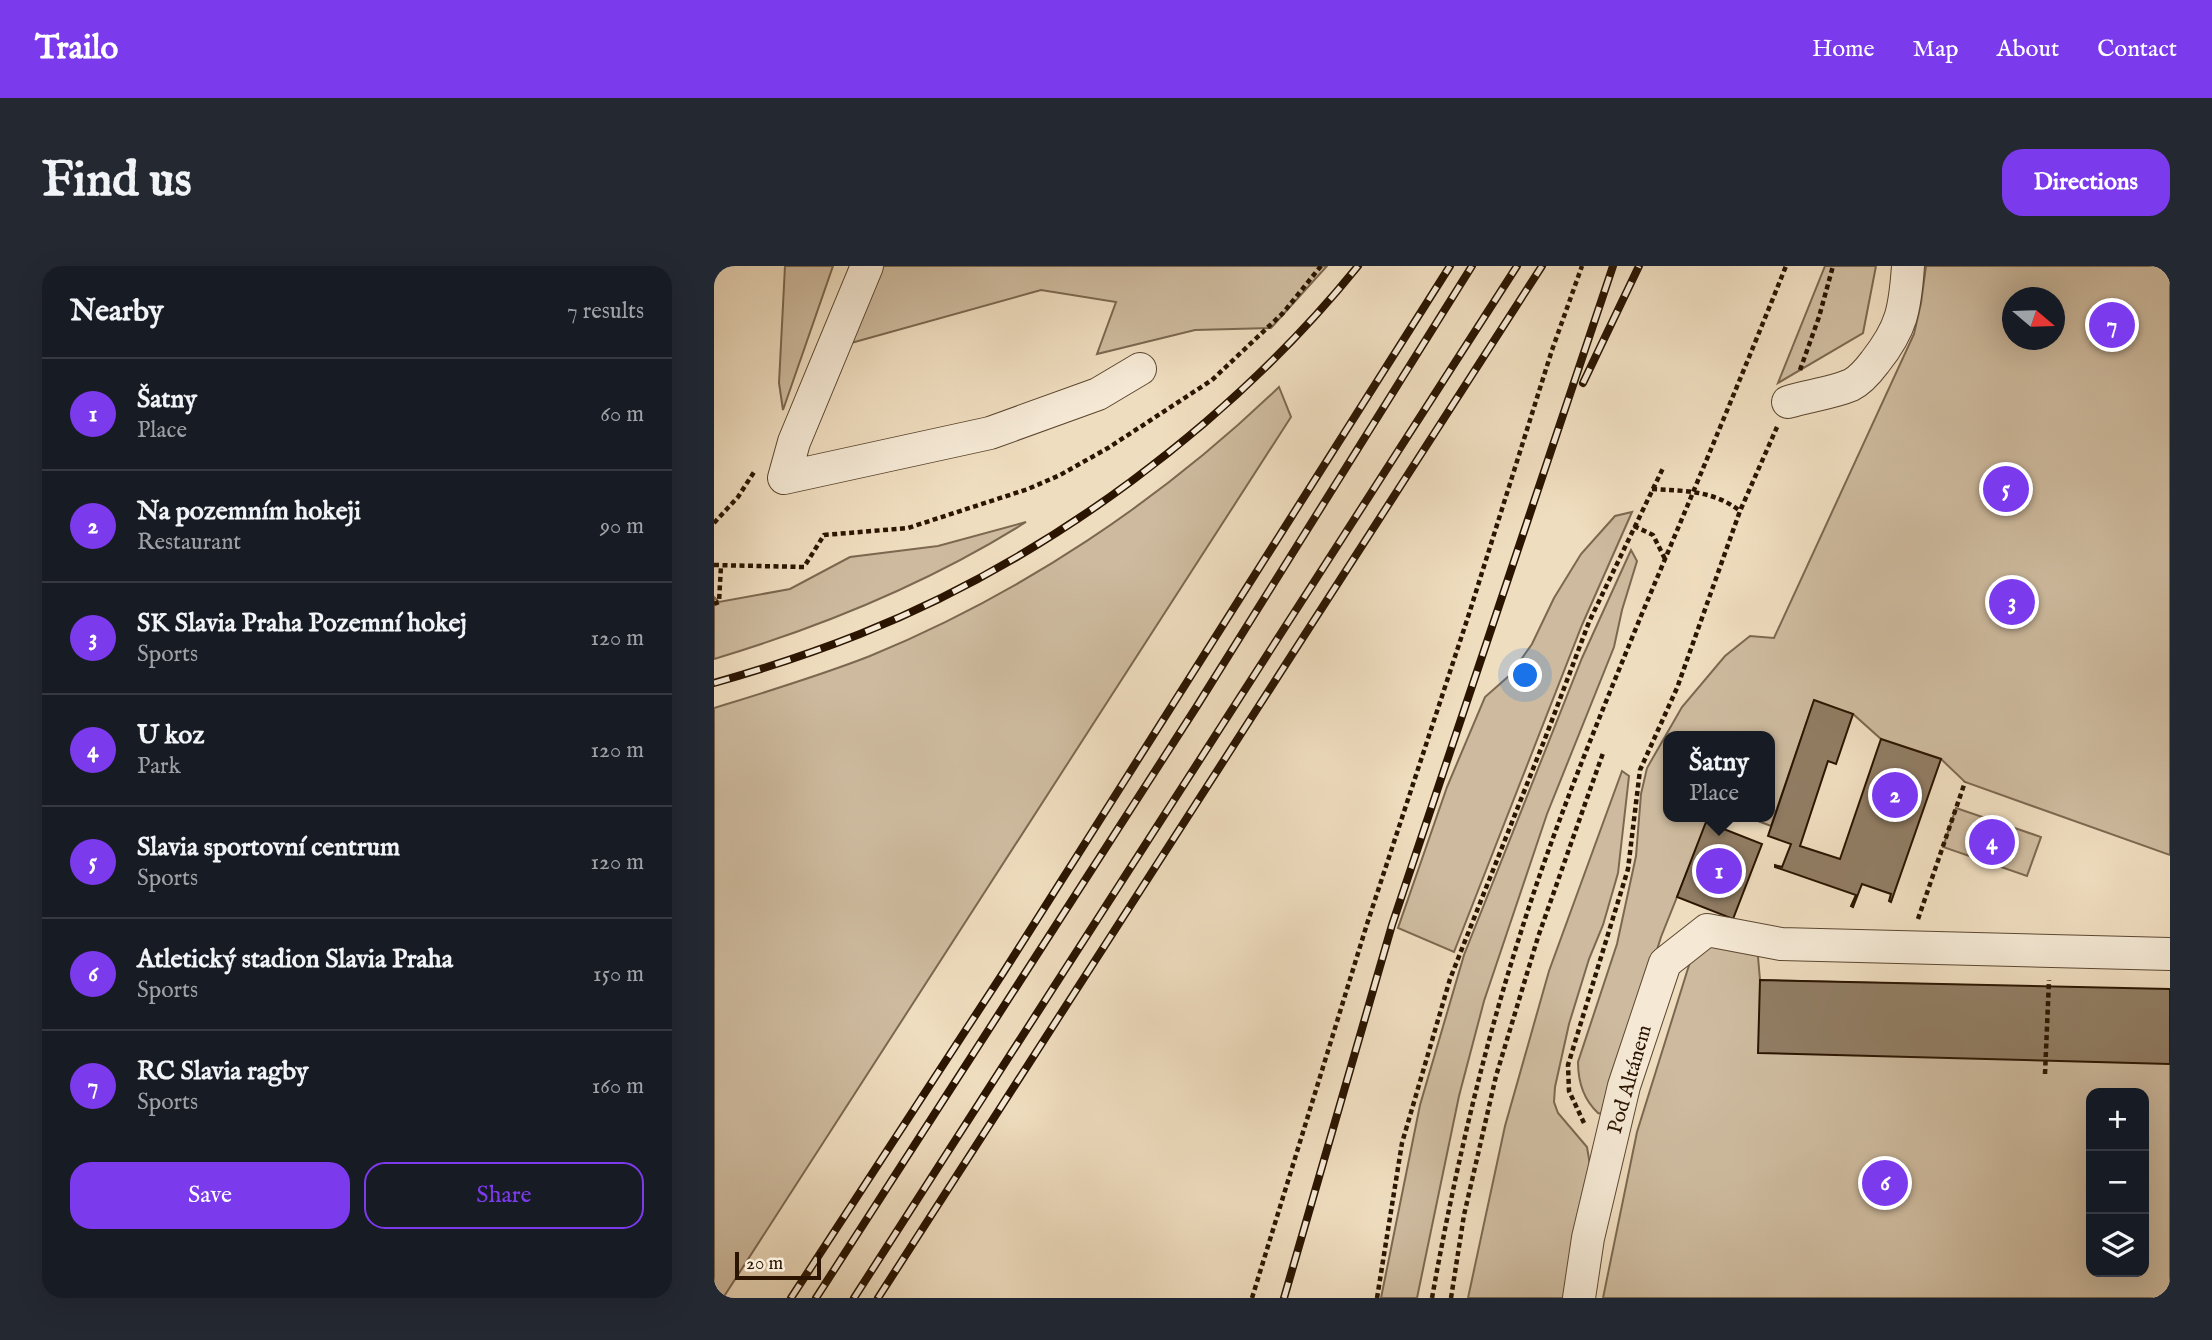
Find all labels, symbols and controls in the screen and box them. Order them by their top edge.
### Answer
text: Trailo [35,28,118,70]
text: Home [1812,34,1875,65]
text: Map [1913,34,1959,65]
text: About [1997,34,2059,65]
text: Contact [2097,34,2177,65]
button: Directions [2002,149,2170,216]
text: Find us [42,151,192,213]
north arrow [2002,287,2065,350]
text: Nearby [70,293,163,331]
text: 7 results [567,297,644,326]
pin: 7 [2089,299,2135,351]
text: Šatny [137,383,197,416]
text: 1 [89,400,97,429]
text: 60 m [600,400,644,429]
text: Place [137,416,187,445]
pin: 5 [1983,463,2029,515]
text: Na pozemním hokeji [137,495,361,528]
text: 2 [88,512,98,541]
text: 90 m [600,512,644,541]
text: Restaurant [137,528,241,557]
pin: 3 [1989,576,2035,628]
text: SK Slavia Praha Pozemní hokej [137,607,467,640]
text: 3 [89,624,97,653]
text: 120 m [591,624,644,653]
text: Sports [137,640,198,669]
your location [1508,658,1542,692]
text: U koz [137,719,204,752]
popup [1663,731,1775,822]
text: 4 [87,736,99,765]
text: 120 m [591,736,644,765]
text: Šatny [1689,746,1749,779]
text: Park [137,752,181,781]
pin: 2 [1872,769,1918,821]
text: Place [1689,779,1739,808]
pin: 4 [1969,816,2015,868]
text: Slavia sportovní centrum [137,831,400,864]
pin: 1 [1696,845,1742,897]
text: 5 [89,848,97,877]
text: 120 m [591,848,644,877]
text: Sports [137,864,198,893]
text: Atletický stadion Slavia Praha [137,943,453,976]
text: 6 [88,960,98,989]
text: 150 m [593,960,644,989]
text: Sports [137,976,198,1005]
street label: Pod Altánem [1602,1022,1659,1137]
text: RC Slavia ragby [137,1055,309,1088]
text: 7 [88,1072,98,1101]
text: 160 m [592,1072,644,1101]
text: Sports [137,1088,198,1117]
map controls [2086,1088,2149,1277]
button: + [2086,1088,2149,1151]
button: − [2086,1151,2149,1214]
pin: 6 [1862,1157,1908,1209]
button: Save [70,1162,350,1229]
button: Share [364,1162,644,1229]
button: layers [2086,1214,2149,1277]
scale bar [735,1249,821,1281]
text: 20 m [746,1252,783,1276]

